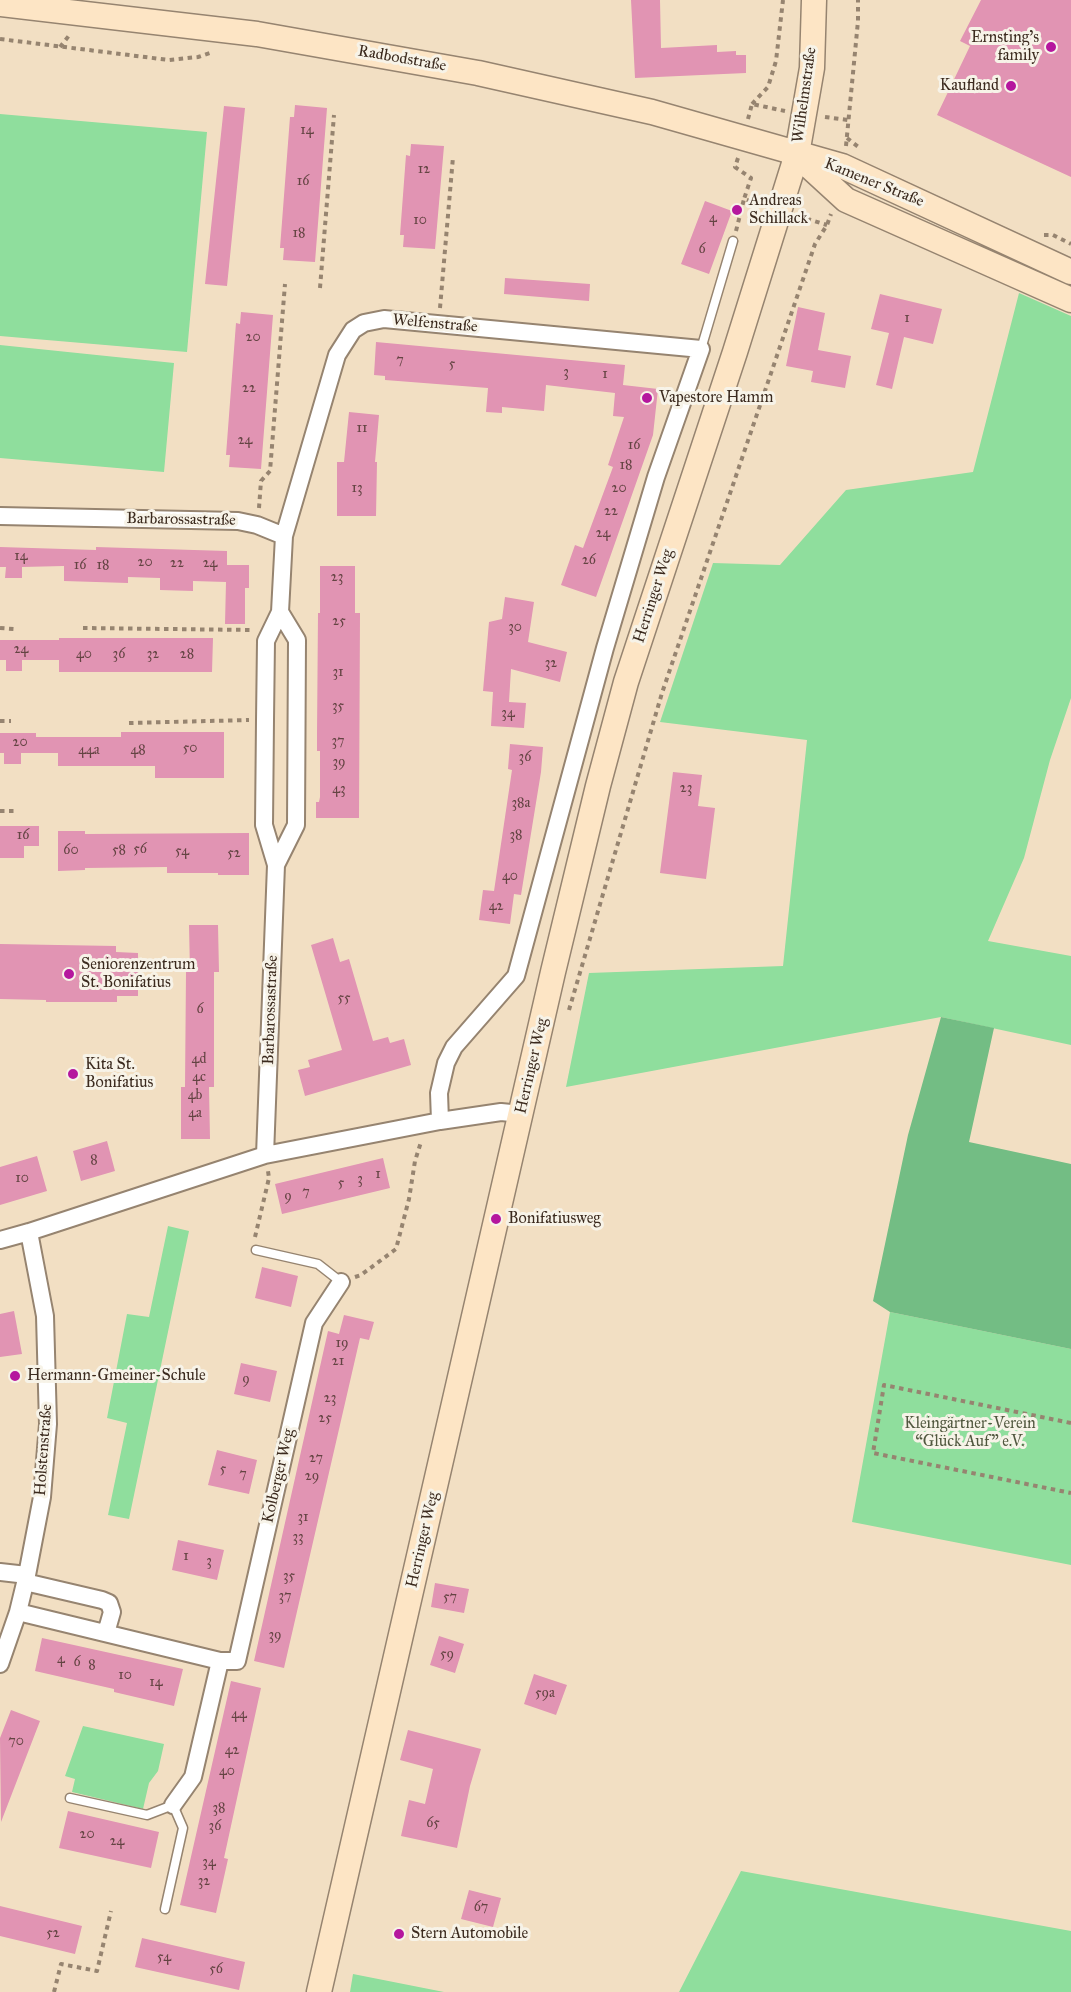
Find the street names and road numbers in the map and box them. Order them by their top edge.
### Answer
street label: Radbodstraße [356,42,448,76]
street label: Wilhelmstraße [789,46,821,144]
street label: Kamener Straße [821,154,927,212]
street label: Welfenstraße [392,311,478,337]
street label: Barbarossastraße [126,509,236,531]
street label: Herringer Weg [630,547,678,645]
street label: Barbarossastraße [259,955,283,1065]
street label: Herringer Weg [512,1016,552,1116]
street label: Holstenstraße [31,1403,57,1497]
street label: Kolberger Weg [259,1427,299,1525]
street label: Herringer Weg [403,1490,443,1590]

